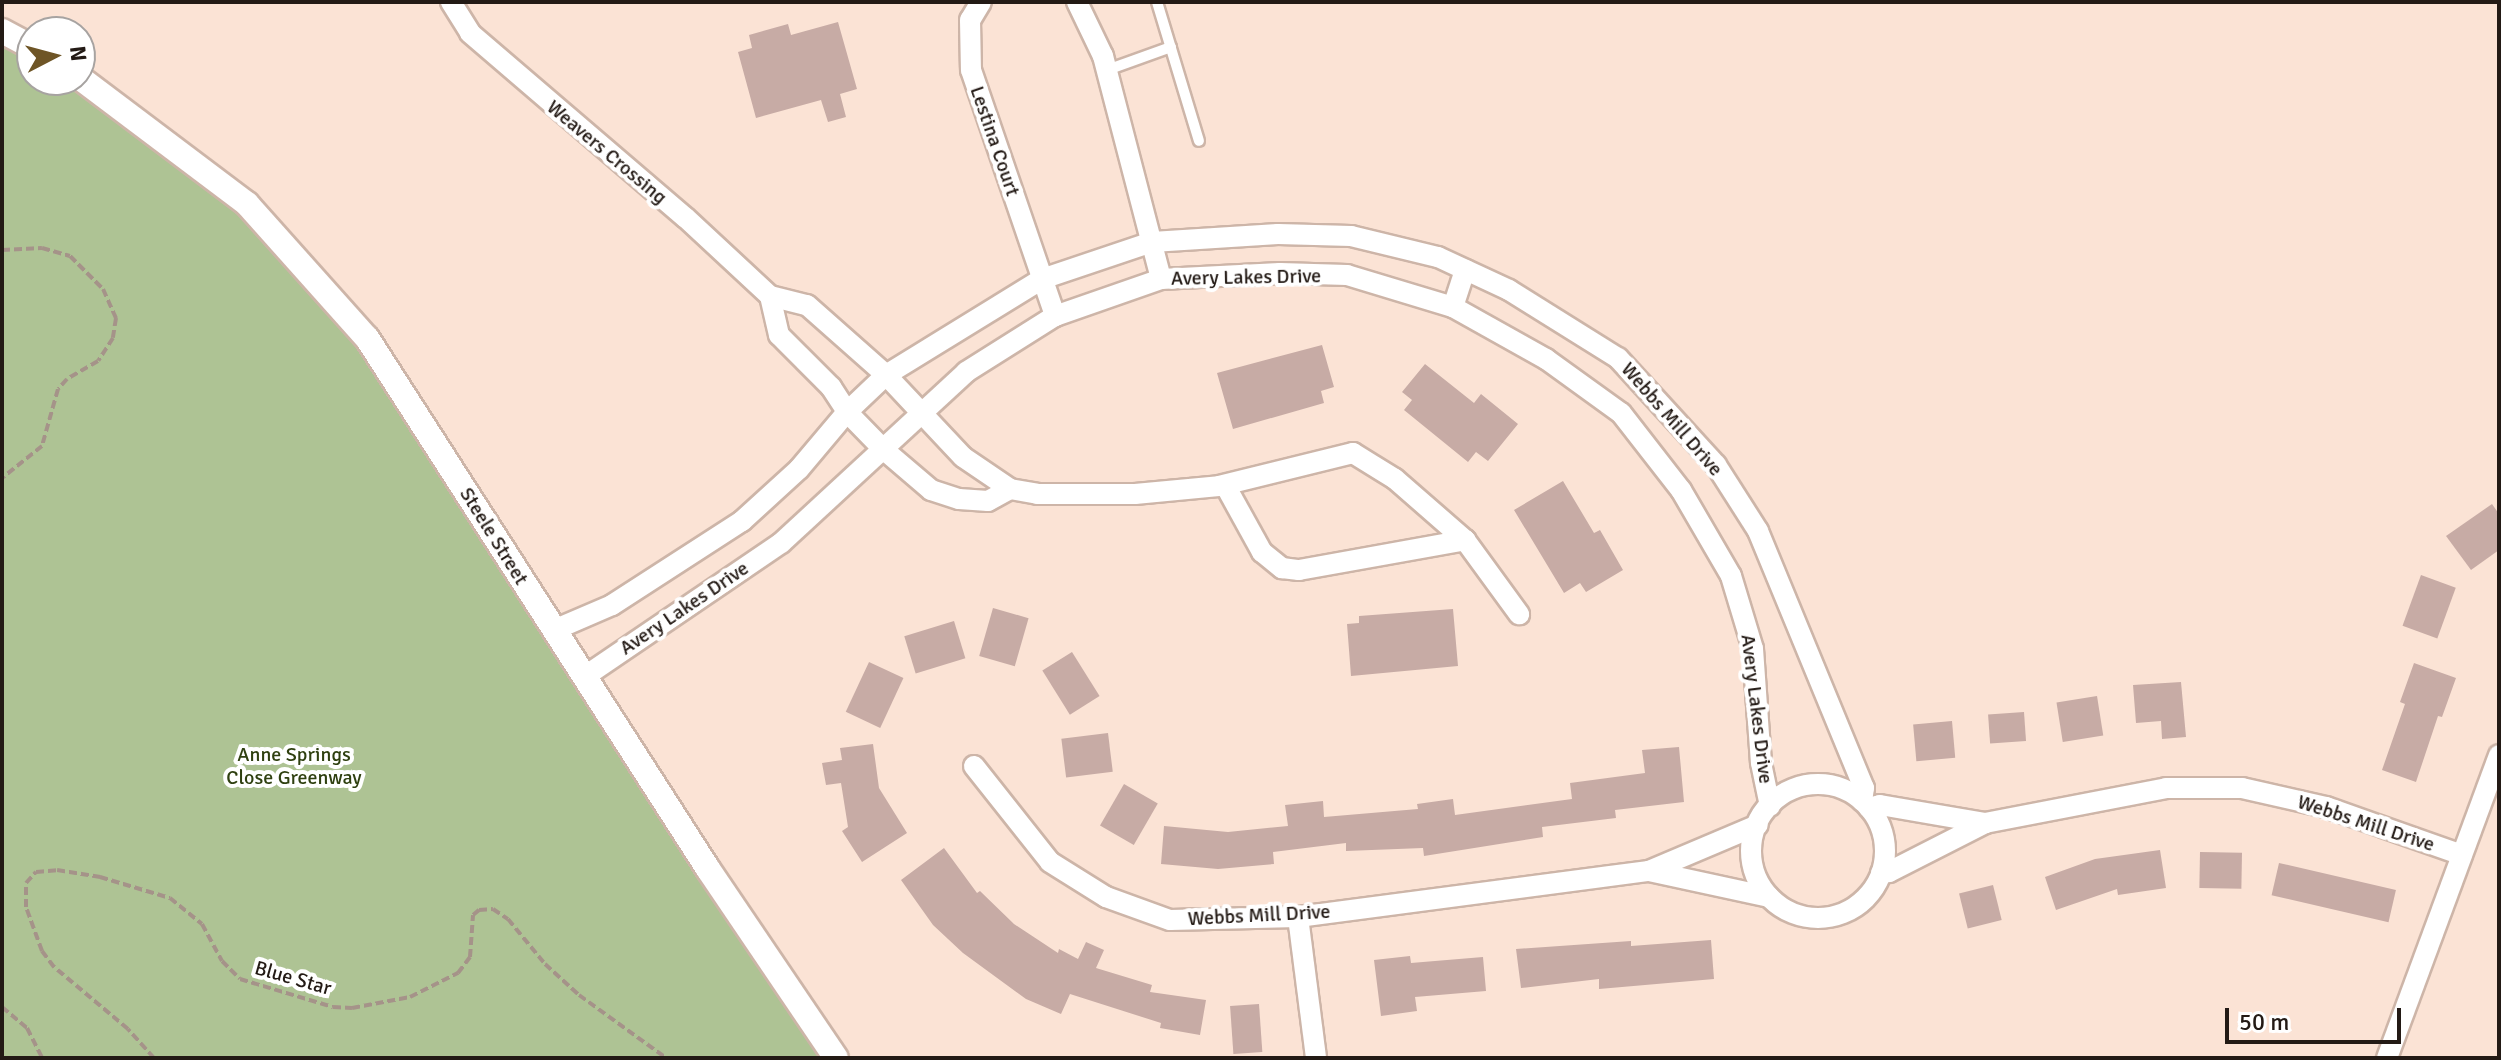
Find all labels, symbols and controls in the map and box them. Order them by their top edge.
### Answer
north arrow [16,16,96,96]
text: N [64,45,93,63]
street label: Lestina Court [965,83,1025,199]
street label: Weavers Crossing [542,95,672,209]
street label: Avery Lakes Drive [1171,264,1321,290]
street label: Webbs Mill Drive [1616,357,1728,481]
street label: Steele Street [455,483,533,589]
street label: Avery Lakes Drive [615,556,753,660]
street label: Avery Lakes Drive [1736,633,1778,785]
park label: Anne Springs Close Greenway [226,742,362,789]
street label: Webbs Mill Drive [2294,790,2438,856]
street label: Webbs Mill Drive [1187,899,1331,931]
street label: Blue Star [252,956,334,1000]
scale bar [2229,992,2405,1042]
text: 50 m [2239,1007,2289,1037]

